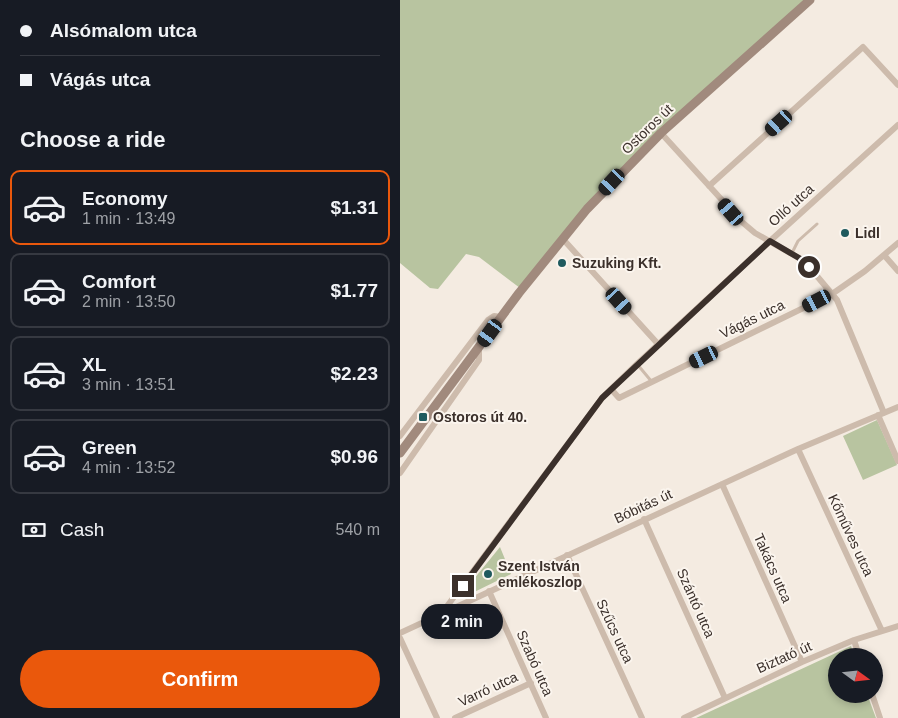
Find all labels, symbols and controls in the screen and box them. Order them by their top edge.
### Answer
text: Alsómalom utca [50,20,197,41]
text: Vágás utca [50,69,150,90]
street label: Ostoros út [618,101,676,157]
car [762,107,795,139]
text: Choose a ride [20,127,165,152]
car [596,166,627,198]
street label: Olló utca [765,180,817,229]
icon: car [22,185,67,230]
text: Economy [82,188,168,209]
car [715,196,746,228]
text: $1.31 [330,197,378,218]
text: 1 min · 13:49 [82,210,175,227]
place label: Lidl [855,225,880,241]
marker: Lidl [839,227,851,239]
place label: Suzuking Kft. [572,255,661,271]
route start [798,256,820,278]
marker: Suzuking Kft. [556,257,568,269]
icon: car [22,268,67,313]
text: Comfort [82,271,156,292]
text: $1.77 [330,280,378,301]
car [603,285,634,317]
car [800,288,833,314]
text: 2 min · 13:50 [82,293,175,310]
street label: Vágás utca [717,296,787,342]
car [475,316,504,350]
car [687,344,720,370]
icon: car [22,351,67,396]
text: XL [82,354,106,375]
text: $2.23 [330,363,378,384]
text: 3 min · 13:51 [82,376,175,393]
place label: Ostoros út 40. [433,409,527,425]
marker: Ostoros út 40. [417,411,429,423]
icon: car [22,434,67,479]
text: Green [82,437,137,458]
text: $0.96 [330,446,378,467]
text: 4 min · 13:52 [82,459,175,476]
street label: Bóbitás út [611,486,675,526]
street label: Kőműves utca [825,491,877,579]
icon: cash [20,516,48,544]
text: Cash [60,519,104,540]
text: 540 m [336,521,380,538]
street label: Takács utca [751,531,795,605]
place label: Szent István emlékoszlop [498,558,582,590]
street label: Szántó utca [674,566,718,640]
marker: Szent István emlékoszlop [482,568,494,580]
route end [452,575,474,597]
street label: Szűcs utca [593,597,637,666]
callout: 2 min [422,604,504,638]
text: 2 min [441,613,483,630]
street label: Szabó utca [513,628,557,698]
street label: Biztató út [754,638,814,676]
north arrow [828,648,882,702]
map controls [828,648,883,703]
button: Confirm [20,650,380,708]
street label: Varró utca [456,668,520,710]

